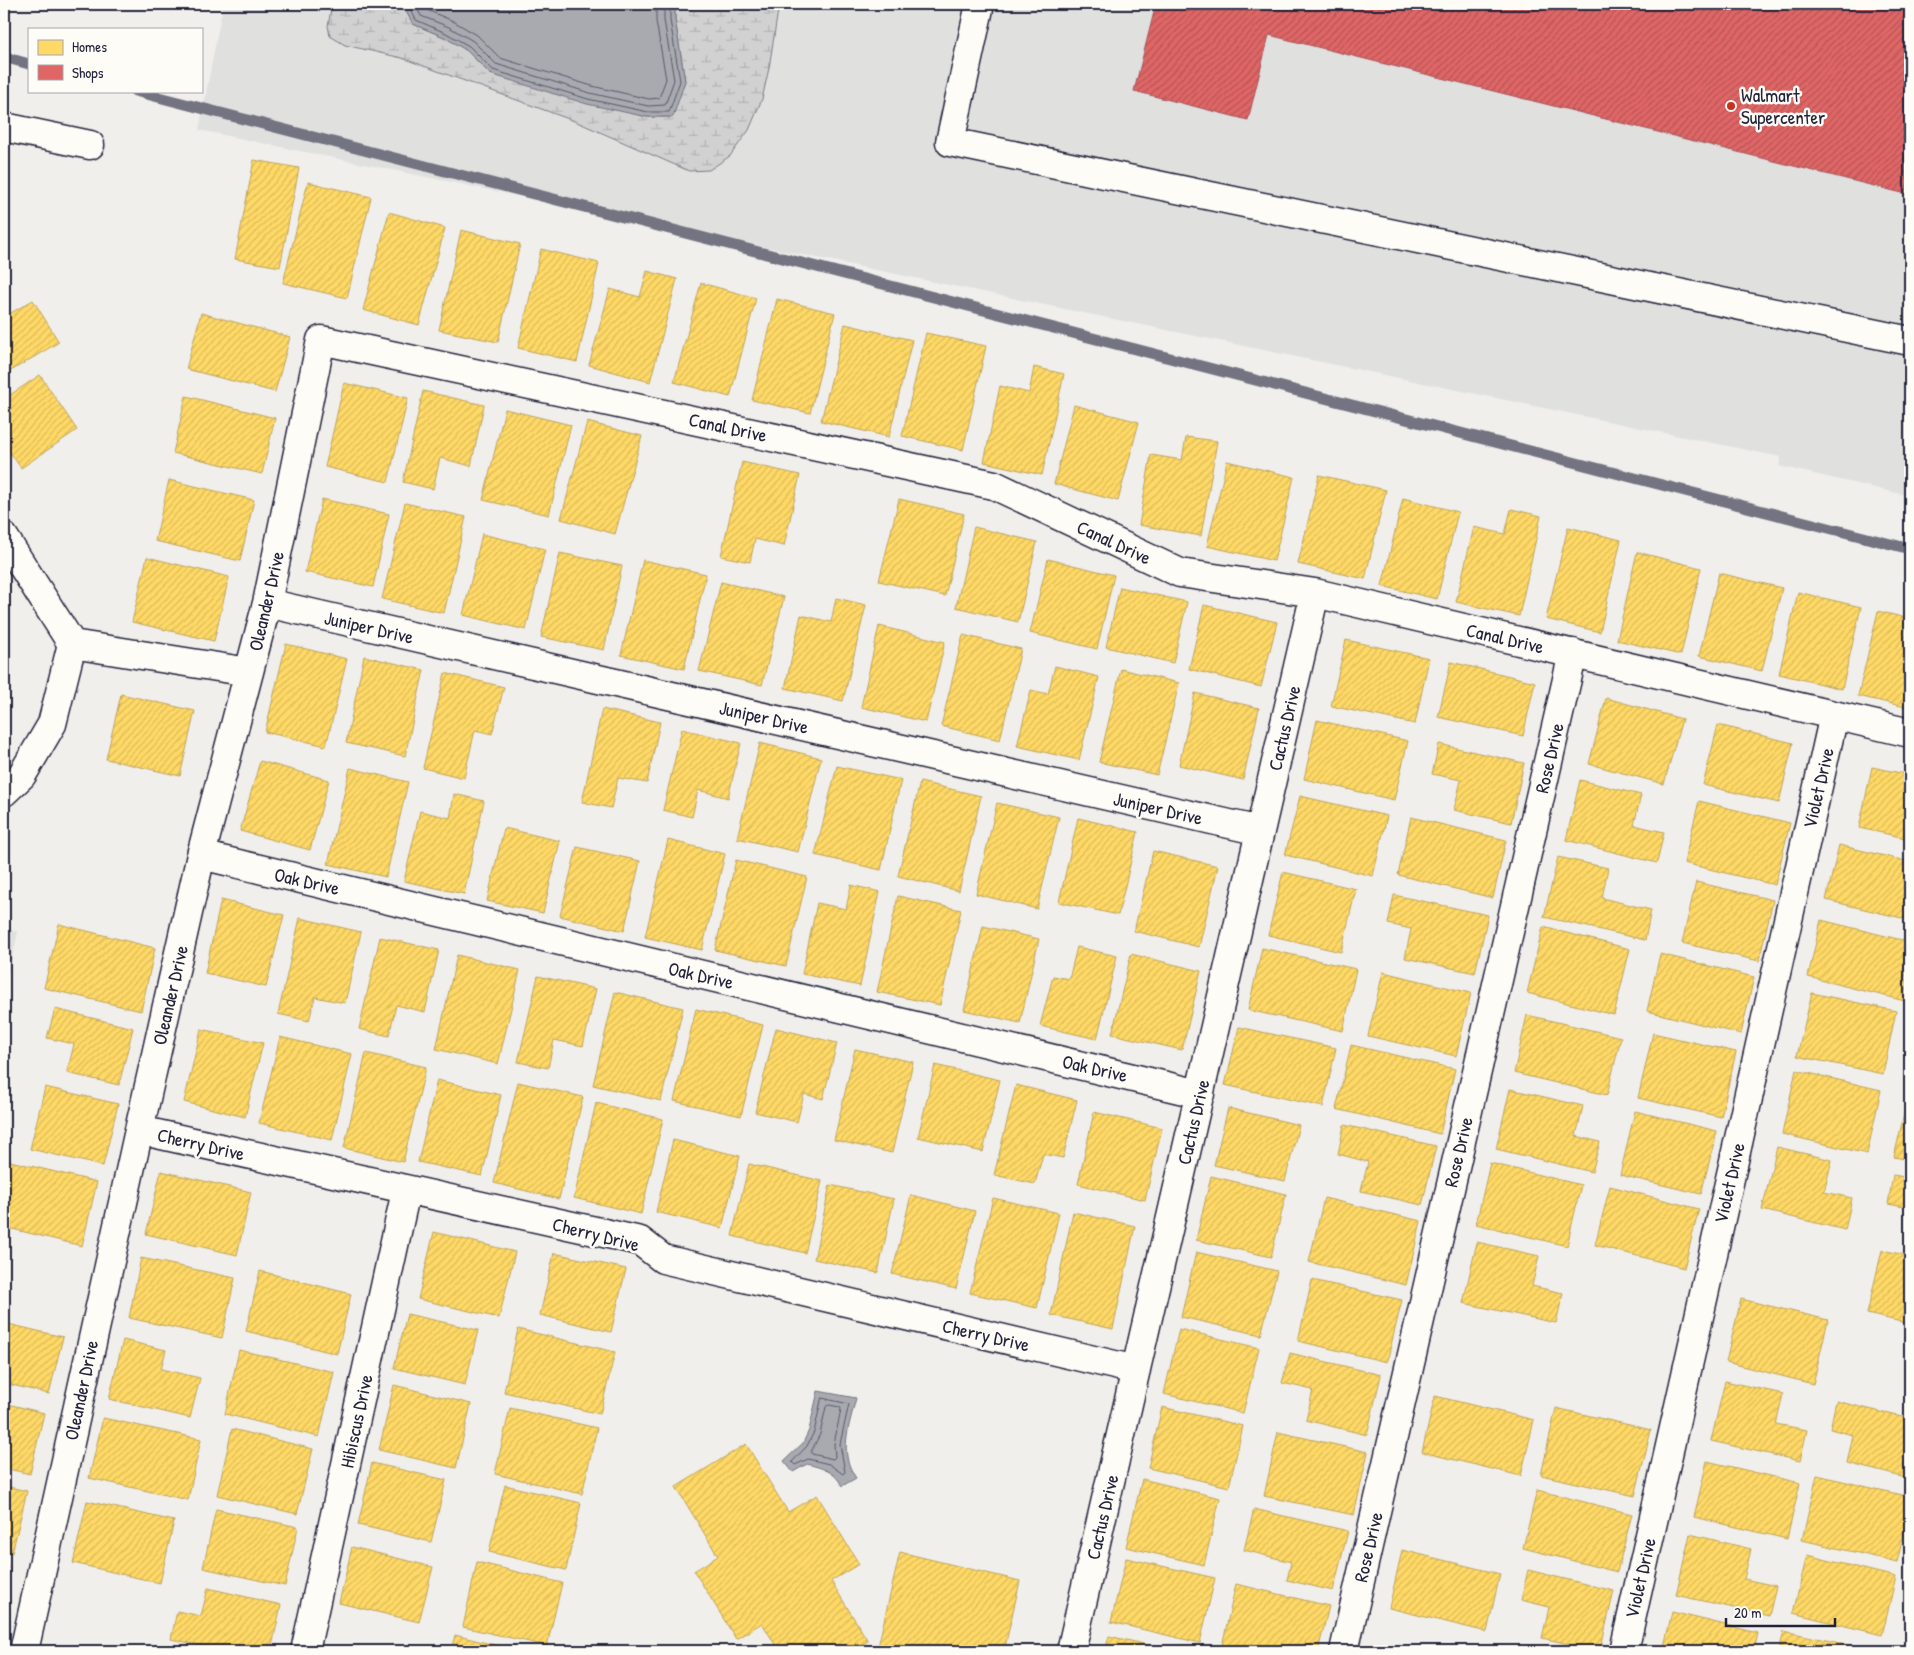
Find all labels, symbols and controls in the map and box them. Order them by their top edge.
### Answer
legend [28,28,202,92]
text: Homes [72,36,107,57]
text: Shops [72,62,104,83]
place label: Walmart Supercenter [1741,82,1826,130]
marker: Walmart Supercenter [1725,100,1737,112]
street label: Canal Drive [687,406,770,448]
street label: Canal Drive [1073,514,1156,571]
street label: Oleander Drive [242,548,290,653]
street label: Juniper Drive [322,604,416,650]
street label: Canal Drive [1464,616,1547,660]
street label: Cactus Drive [1262,682,1307,773]
street label: Juniper Drive [717,694,811,740]
street label: Rose Drive [1528,720,1570,796]
street label: Violet Drive [1796,745,1840,831]
street label: Juniper Drive [1111,785,1205,831]
street label: Oak Drive [272,861,343,901]
street label: Oleander Drive [146,942,194,1047]
street label: Oak Drive [666,955,737,995]
street label: Oak Drive [1060,1048,1131,1088]
street label: Cactus Drive [1171,1076,1216,1167]
street label: Rose Drive [1437,1114,1479,1190]
street label: Cherry Drive [155,1121,248,1167]
street label: Violet Drive [1707,1140,1751,1226]
street label: Cherry Drive [550,1211,643,1257]
street label: Cherry Drive [940,1312,1033,1358]
street label: Oleander Drive [58,1337,104,1442]
street label: Hibiscus Drive [333,1371,379,1470]
street label: Cactus Drive [1080,1471,1125,1562]
street label: Rose Drive [1347,1509,1389,1585]
street label: Violet Drive [1618,1535,1662,1621]
scale bar [1726,1595,1835,1627]
text: 20 m [1734,1602,1761,1623]

